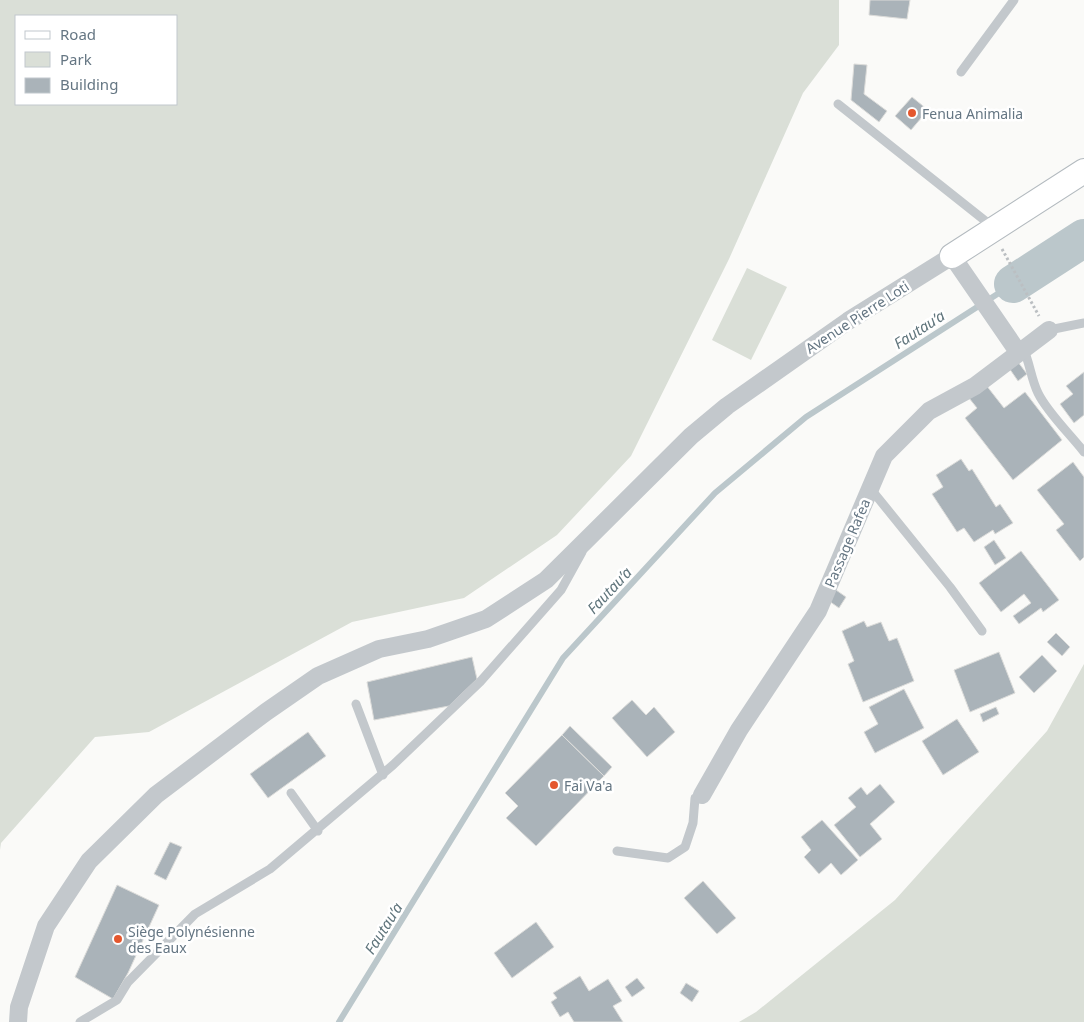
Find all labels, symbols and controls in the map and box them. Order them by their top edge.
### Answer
legend [15,15,178,105]
text: Road [60,24,96,44]
text: Park [60,49,92,69]
text: Building [60,74,118,94]
place label: Fenua Animalia [922,104,1023,123]
marker: Fenua Animalia [906,107,918,119]
street label: Avenue Pierre Loti [801,276,913,358]
water label: Fautau’a [890,305,949,353]
street label: Passage Rafea [820,496,874,590]
water label: Fautau’a [582,562,636,618]
place label: Fai Va'a [564,776,613,795]
marker: Fai Va'a [548,779,560,791]
water label: Fautau’a [359,898,407,958]
place label: Siège Polynésienne des Eaux [128,922,255,957]
marker: Siège Polynésienne des Eaux [112,933,124,945]

